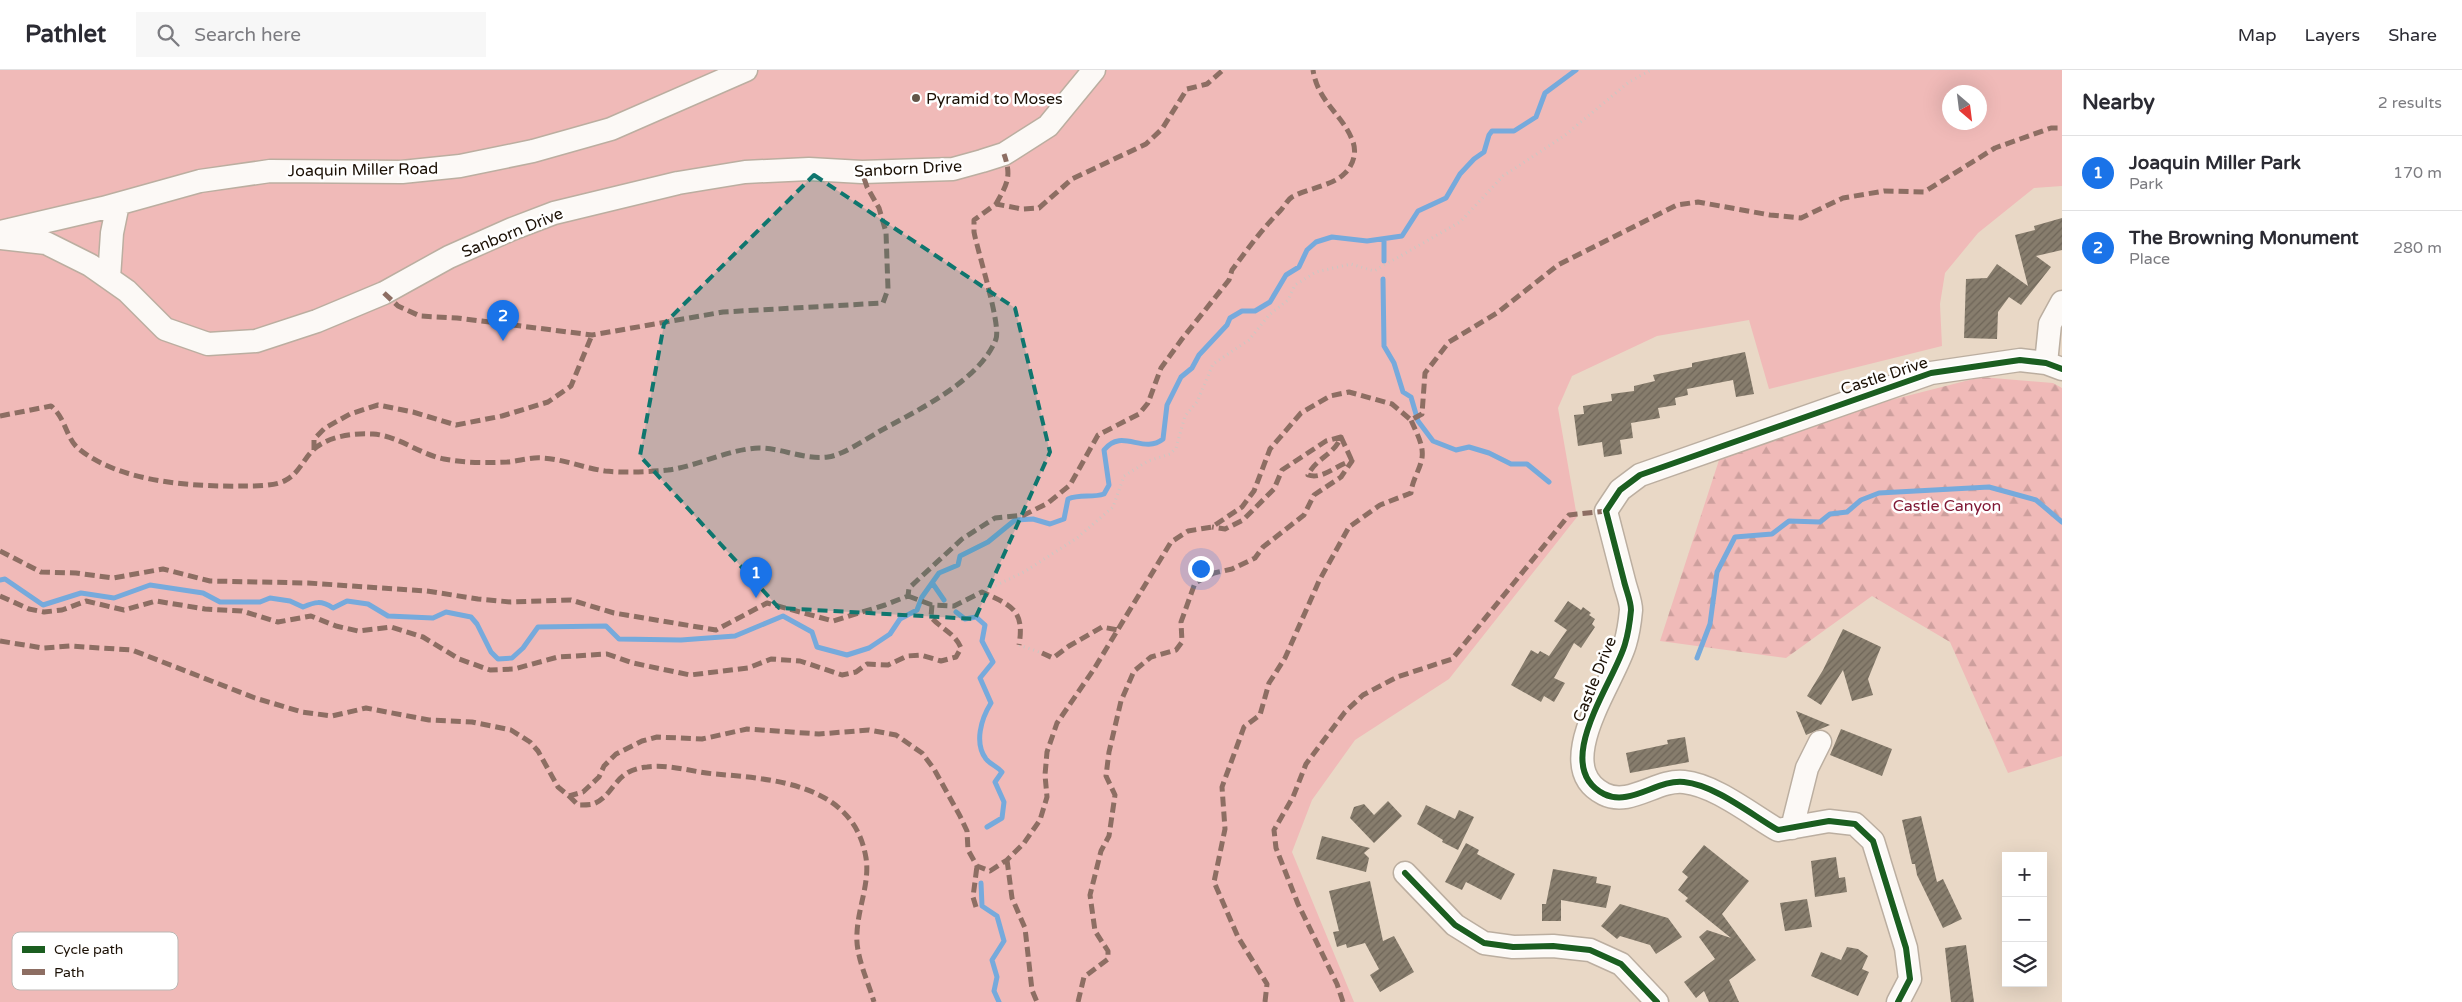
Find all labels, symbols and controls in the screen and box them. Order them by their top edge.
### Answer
search box [136,12,486,57]
text: Pathlet [25,20,106,49]
icon: search [154,21,182,49]
text: Search here [194,24,301,46]
text: Map [2238,24,2277,46]
text: Layers [2305,24,2360,46]
text: Share [2388,24,2437,46]
north arrow [1942,85,1987,130]
place label: Pyramid to Moses [926,89,1063,109]
text: Nearby [2082,90,2155,115]
marker: Pyramid to Moses [910,92,922,104]
text: 2 results [2378,93,2442,113]
text: Joaquin Miller Park [2129,152,2301,174]
street label: Sanborn Drive [854,156,962,182]
street label: Joaquin Miller Road [287,159,439,181]
text: 1 [2093,163,2103,183]
text: 170 m [2393,163,2442,183]
text: Park [2129,174,2163,194]
street label: Sanborn Drive [459,203,566,262]
text: The Browning Monument [2129,227,2359,249]
text: 2 [2093,238,2103,258]
text: 280 m [2393,238,2442,258]
text: Place [2129,249,2170,269]
pin: 2 [487,300,519,341]
street label: Castle Drive [1838,352,1930,399]
park label: Castle Canyon [1893,496,2001,516]
your location [1188,556,1214,582]
pin: 1 [740,557,772,598]
street label: Castle Drive [1569,634,1621,725]
map controls [2002,852,2047,987]
button: + [2002,852,2047,897]
button: − [2002,897,2047,942]
legend [12,932,178,990]
text: Cycle path [54,941,123,958]
button: layers [2002,942,2047,987]
text: Path [54,964,85,981]

